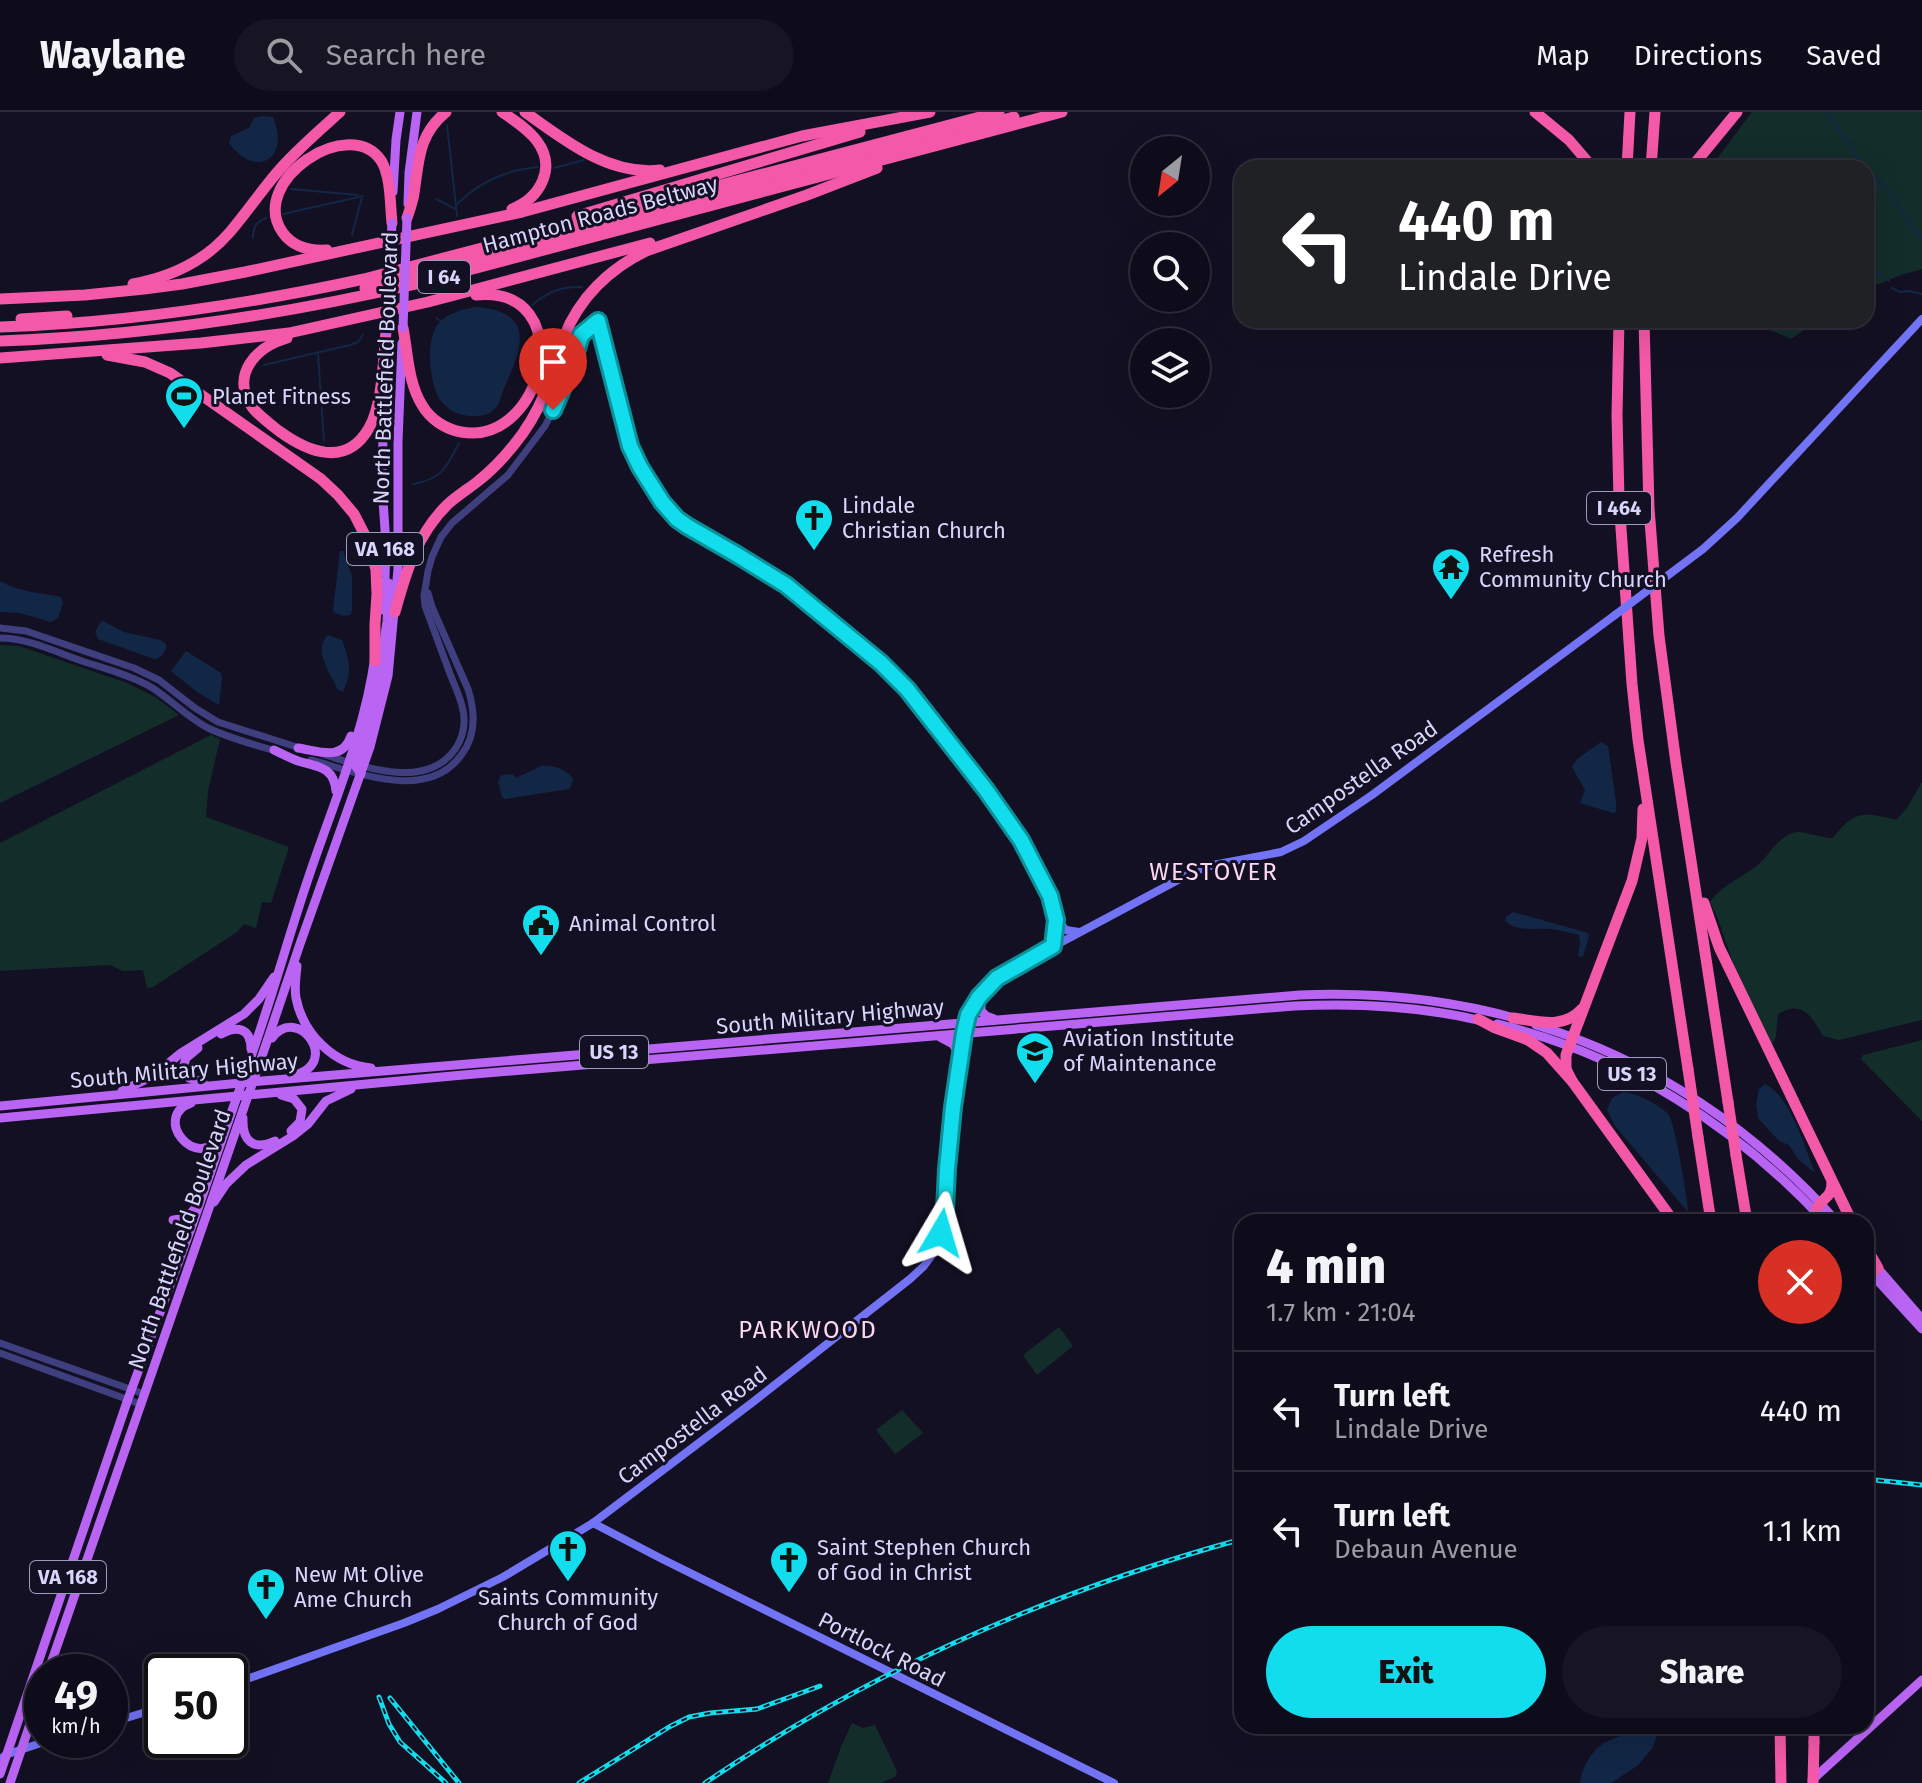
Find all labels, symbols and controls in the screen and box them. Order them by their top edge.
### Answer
search box [234,19,794,91]
text: Waylane [40,32,186,78]
icon: search [262,33,306,77]
text: Search here [326,37,486,73]
text: Map [1536,39,1590,72]
text: Directions [1634,39,1762,72]
text: Saved [1806,39,1882,72]
north arrow [1130,136,1210,216]
map controls [1130,136,1210,408]
street label: Hampton Roads Beltway [479,170,721,259]
text: 440 m [1398,188,1555,255]
icon: left [1266,192,1370,296]
street label: North Battlefield Boulevard [367,231,404,505]
button: search [1130,232,1210,312]
text: Lindale Drive [1398,256,1612,300]
road number: I 64 [418,261,470,293]
pin [519,328,587,410]
button: layers [1130,328,1210,408]
icon: arrive [531,340,575,384]
sports icon: Planet Fitness [163,375,205,430]
place label: Planet Fitness [212,383,351,410]
place label: Lindale Christian Church [842,492,1006,544]
road number: I 464 [1587,492,1651,524]
church icon: Lindale Christian Church [793,497,835,552]
road number: VA 168 [347,533,423,565]
place label: Refresh Community Church [1479,541,1667,593]
temple icon: Refresh Community Church [1430,546,1472,601]
street label: Campostella Road [1280,715,1443,840]
district label: WESTOVER [1149,858,1279,886]
public building icon: Animal Control [520,902,562,957]
place label: Animal Control [569,910,716,937]
street label: South Military Highway [715,993,945,1040]
place label: Aviation Institute of Maintenance [1063,1025,1234,1077]
school or university icon: Aviation Institute of Maintenance [1014,1030,1056,1085]
road number: US 13 [580,1036,648,1068]
street label: South Military Highway [69,1047,299,1094]
road number: US 13 [1598,1058,1666,1090]
street label: North Battlefield Boulevard [122,1106,237,1373]
position arrow [899,1191,983,1275]
text: 4 min [1266,1238,1386,1296]
button: close [1758,1240,1842,1324]
text: 1.7 km · 21:04 [1266,1297,1416,1328]
district label: PARKWOOD [738,1316,878,1344]
street label: Campostella Road [612,1360,772,1490]
text: Turn left [1334,1378,1450,1414]
icon: left [1266,1389,1310,1433]
text: 440 m [1760,1393,1842,1429]
text: Lindale Drive [1334,1414,1488,1445]
text: Turn left [1334,1498,1450,1534]
icon: left [1266,1509,1310,1553]
text: 1.1 km [1763,1513,1842,1549]
church icon: Saints Community Church of God [547,1528,589,1583]
place label: Saint Stephen Church of God in Christ [817,1534,1031,1586]
text: Debaun Avenue [1334,1534,1518,1565]
church icon: Saint Stephen Church of God in Christ [768,1539,810,1594]
road number: VA 168 [30,1561,106,1593]
place label: New Mt Olive Ame Church [294,1561,424,1613]
church icon: New Mt Olive Ame Church [245,1566,287,1621]
place label: Saints Community Church of God [478,1584,658,1636]
street label: Portlock Road [814,1606,950,1693]
button: Exit [1266,1626,1546,1718]
button: Share [1562,1626,1842,1718]
speed limit sign: 50 [144,1654,248,1758]
text: 49 [54,1672,98,1720]
text: km/h [51,1714,101,1738]

